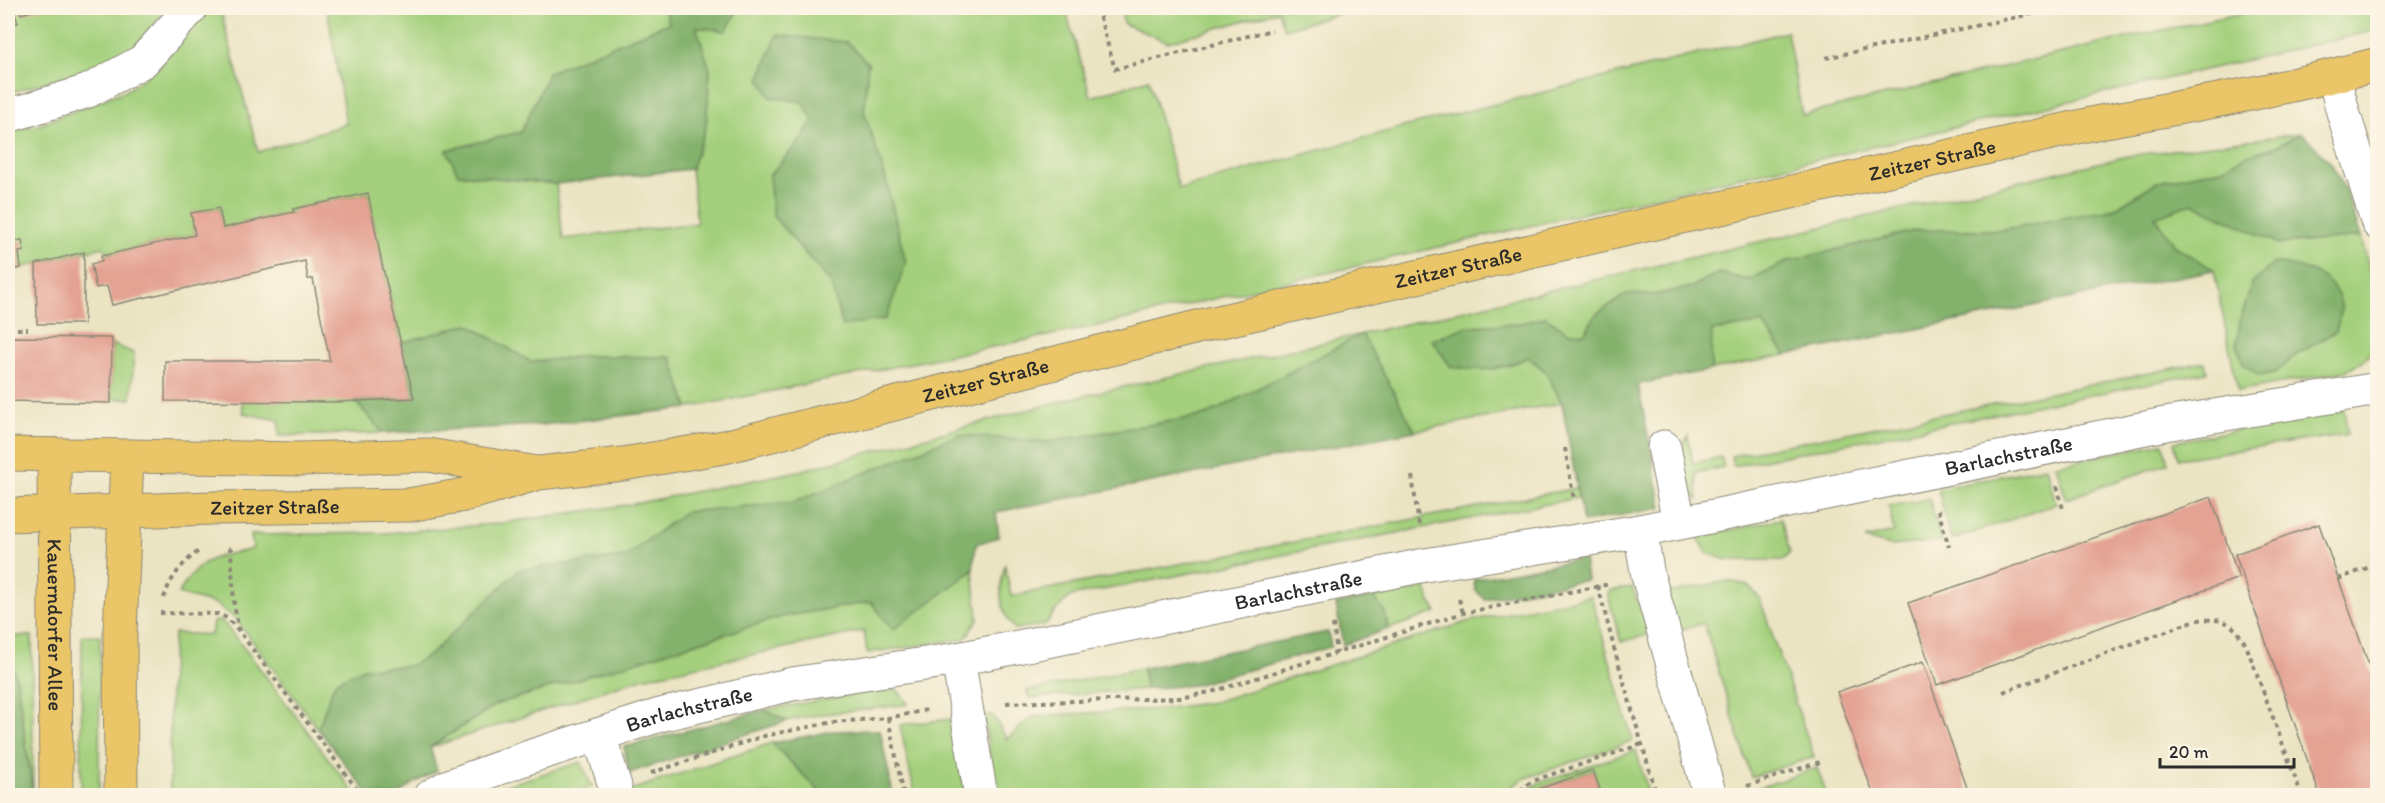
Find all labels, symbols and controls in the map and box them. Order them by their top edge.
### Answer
street label: Zeitzer Straße [1866,133,1998,186]
street label: Zeitzer Straße [1392,241,1524,294]
street label: Zeitzer Straße [920,352,1051,408]
street label: Barlachstraße [1942,430,2075,481]
street label: Zeitzer Straße [210,493,340,520]
street label: Kauerndorfer Allee [42,539,69,711]
street label: Barlachstraße [1232,565,1364,615]
street label: Barlachstraße [623,681,755,737]
scale bar [2160,731,2294,769]
text: 20 m [2169,741,2209,763]

